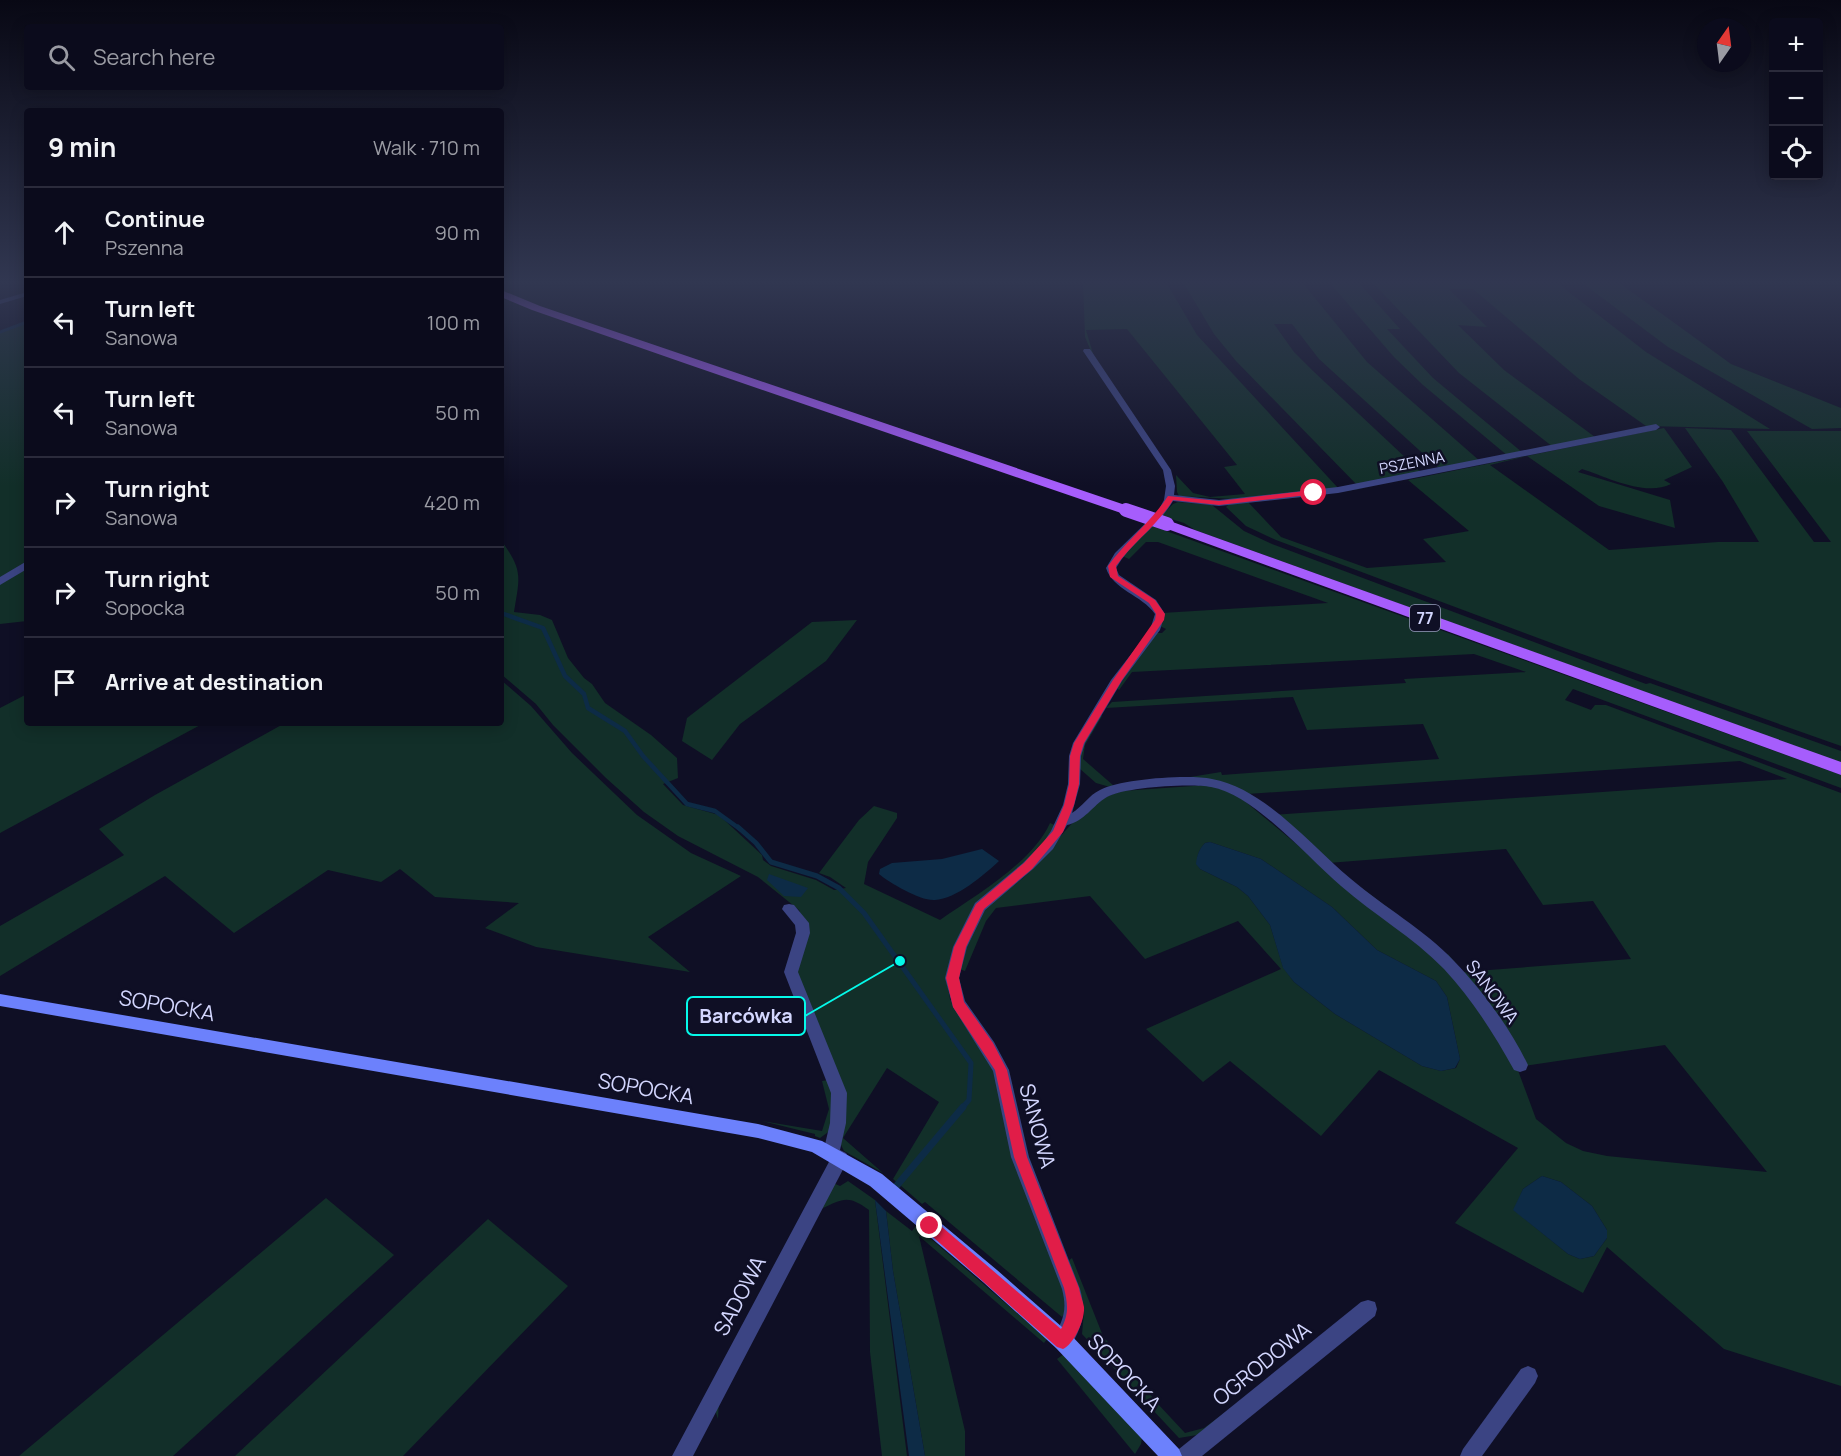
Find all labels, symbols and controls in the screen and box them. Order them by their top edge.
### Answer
north arrow [1697,18,1751,72]
map controls [1769,18,1823,180]
button: + [1769,18,1823,72]
search box [24,24,504,90]
icon: search [45,41,78,74]
text: Search here [93,42,215,72]
button: − [1769,72,1823,126]
button: locate [1769,126,1823,180]
text: 9 min [48,129,116,165]
text: Walk · 710 m [373,134,480,161]
text: Continue [105,204,205,234]
icon: ahead [48,216,81,249]
text: 90 m [434,219,480,246]
text: Pszenna [105,234,184,261]
text: Turn left [105,294,195,324]
icon: left [48,306,81,339]
text: 100 m [427,309,480,336]
text: Sanowa [105,324,178,351]
text: Turn left [105,384,195,414]
icon: left [48,396,81,429]
text: 50 m [435,399,480,426]
text: Sanowa [105,414,178,441]
street label: PSZENNA [1377,446,1447,479]
text: Turn right [105,474,210,504]
route start [1300,479,1326,505]
icon: right [48,486,81,519]
text: 420 m [424,489,480,516]
text: Sanowa [105,504,178,531]
text: Turn right [105,564,210,594]
icon: right [48,576,81,609]
text: 50 m [435,579,480,606]
text: Sopocka [105,594,185,621]
road number: 77 [1410,605,1440,631]
icon: arrive [48,666,81,699]
text: Arrive at destination [105,667,323,697]
street label: SANOWA [1461,955,1525,1029]
street label: SOPOCKA [117,983,217,1027]
callout: Barcówka [687,997,805,1035]
text: Barcówka [699,1002,793,1029]
street label: SOPOCKA [596,1066,696,1110]
street label: SANOWA [1013,1080,1063,1171]
route end [916,1212,942,1238]
street label: SADOWA [706,1251,772,1340]
street label: OGRODOWA [1206,1315,1316,1411]
street label: SOPOCKA [1081,1327,1168,1417]

